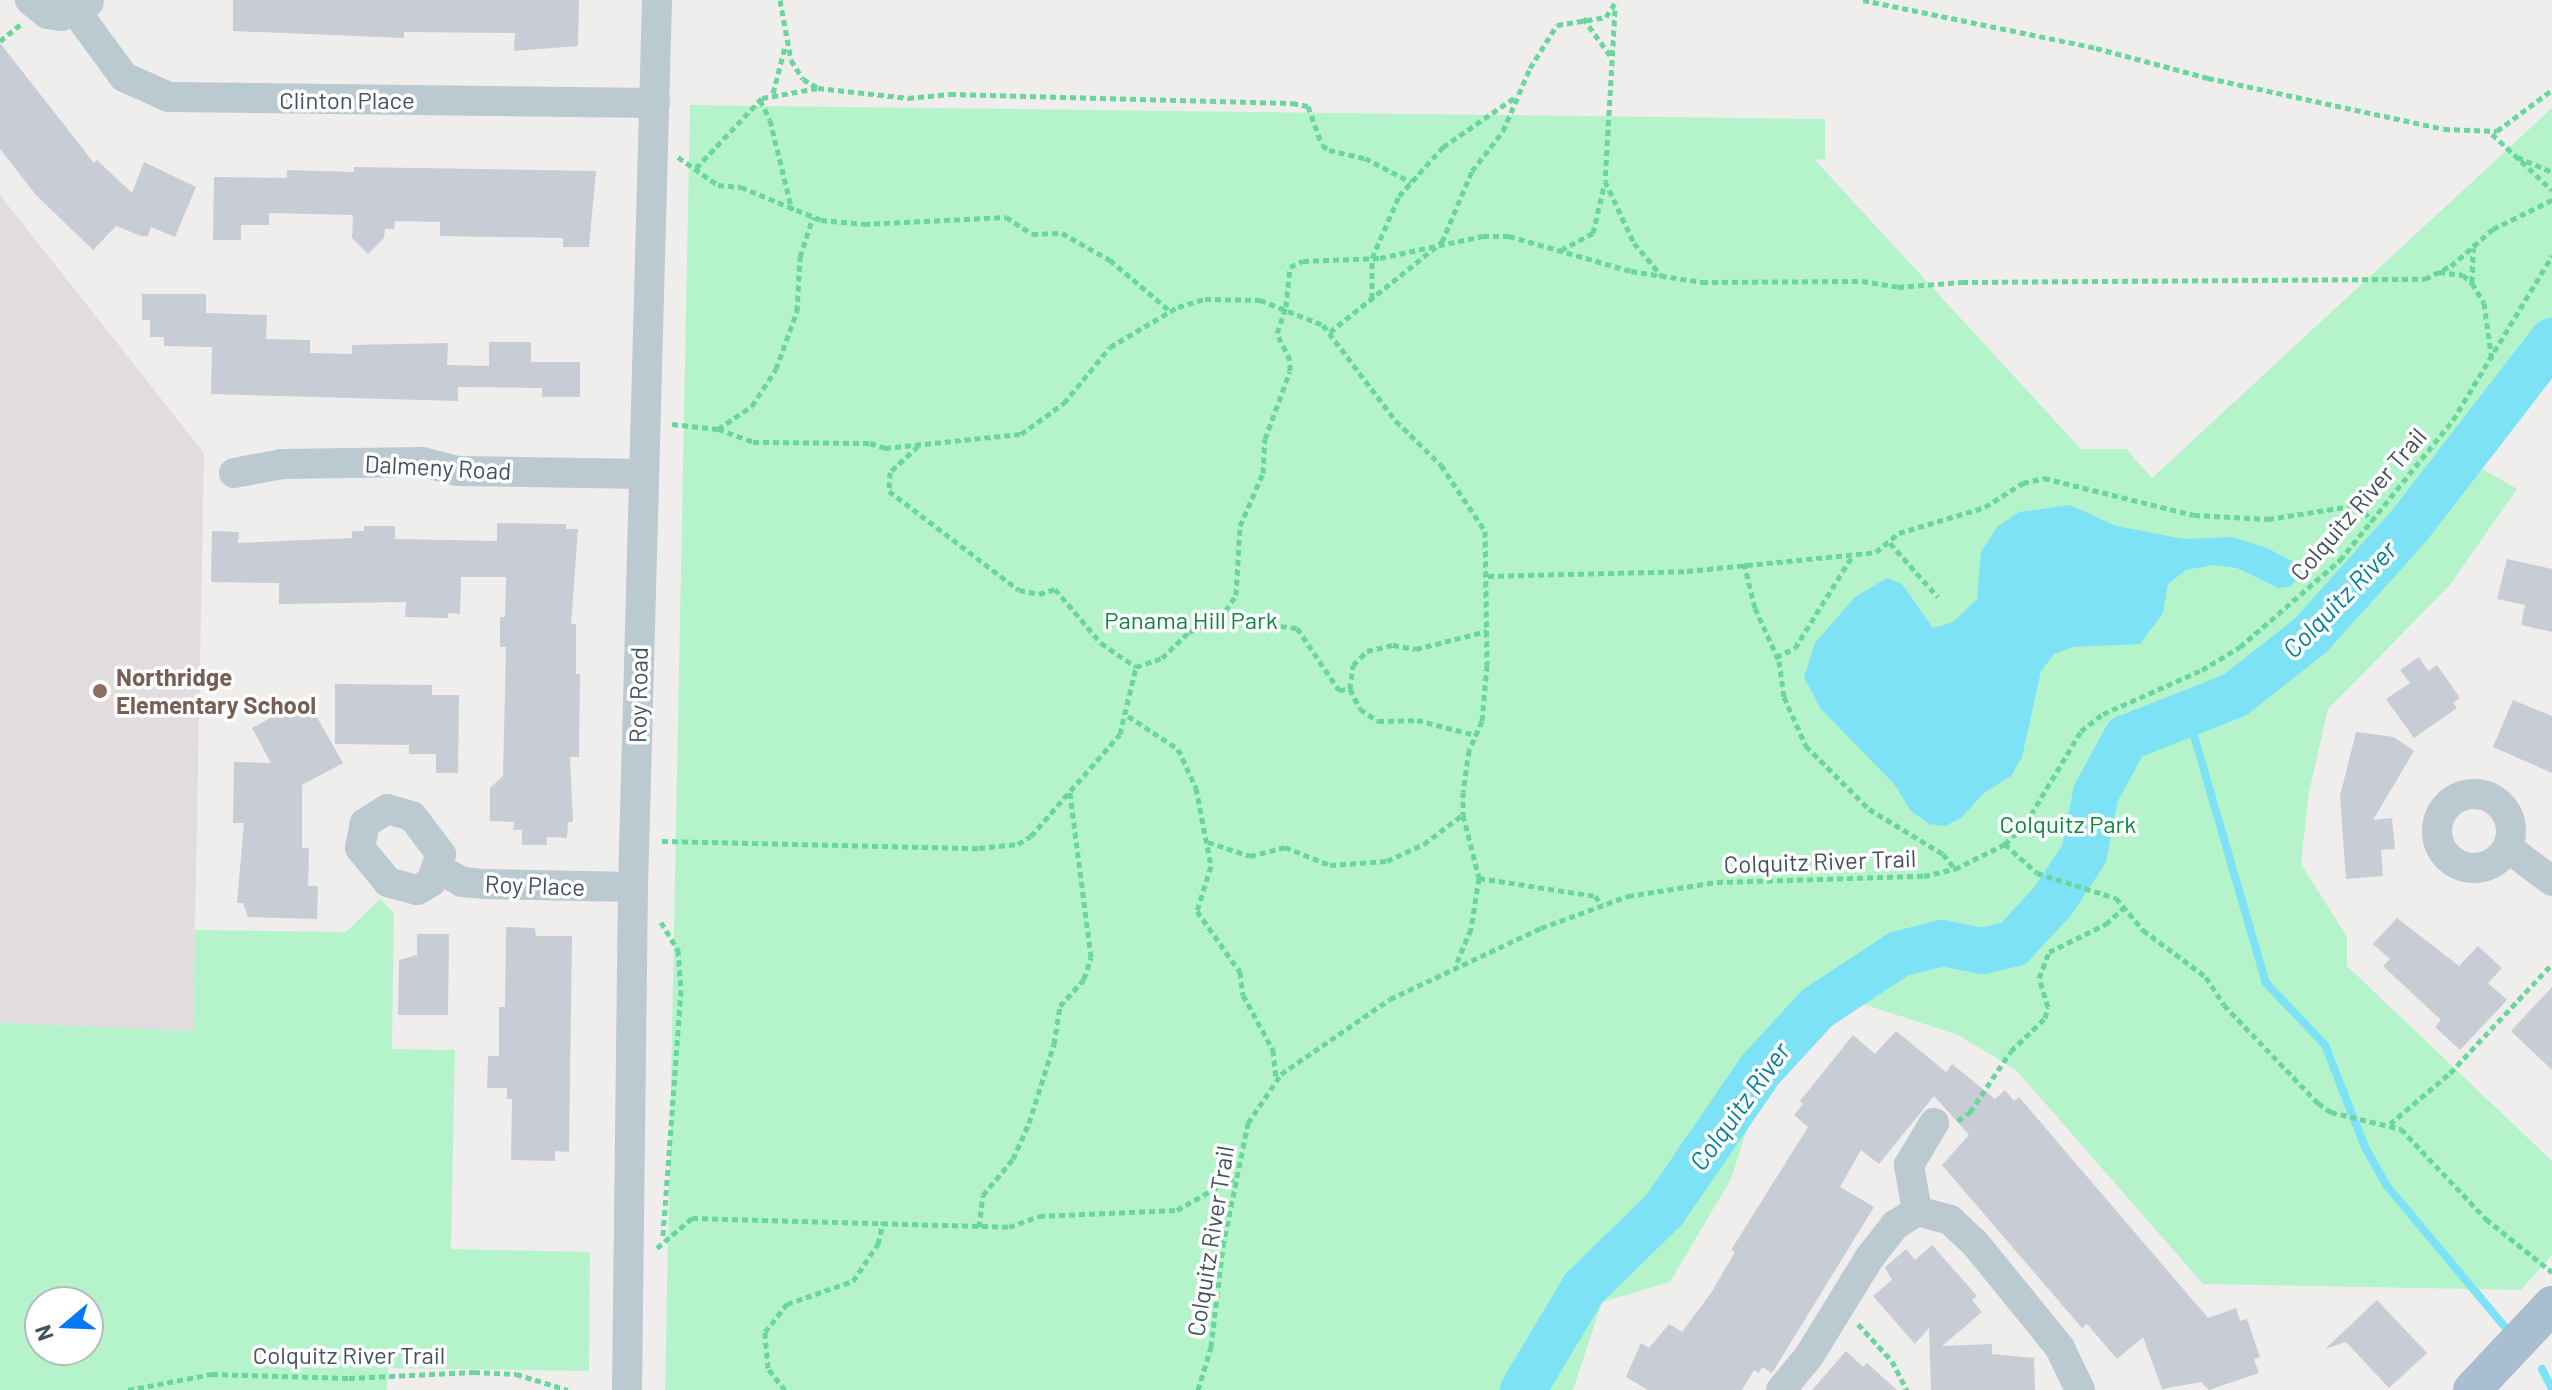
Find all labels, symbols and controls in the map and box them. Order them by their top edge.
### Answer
street label: Clinton Place [279,86,415,114]
street label: Colquitz River Trail [2284,422,2432,586]
street label: Dalmeny Road [364,449,512,485]
water label: Colquitz River [2276,534,2402,664]
park label: Panama Hill Park [1104,606,1278,634]
street label: Roy Road [623,647,653,743]
place label: Northridge Elementary School [116,663,316,719]
marker: Northridge Elementary School [91,682,109,700]
park label: Colquitz Park [2000,810,2136,838]
street label: Colquitz River Trail [1723,843,1917,879]
street label: Roy Place [484,869,586,901]
water label: Colquitz River [1682,1036,1796,1176]
street label: Colquitz River Trail [1181,1144,1239,1338]
north arrow [24,1286,104,1366]
text: N [29,1322,58,1344]
street label: Colquitz River Trail [253,1341,445,1369]

